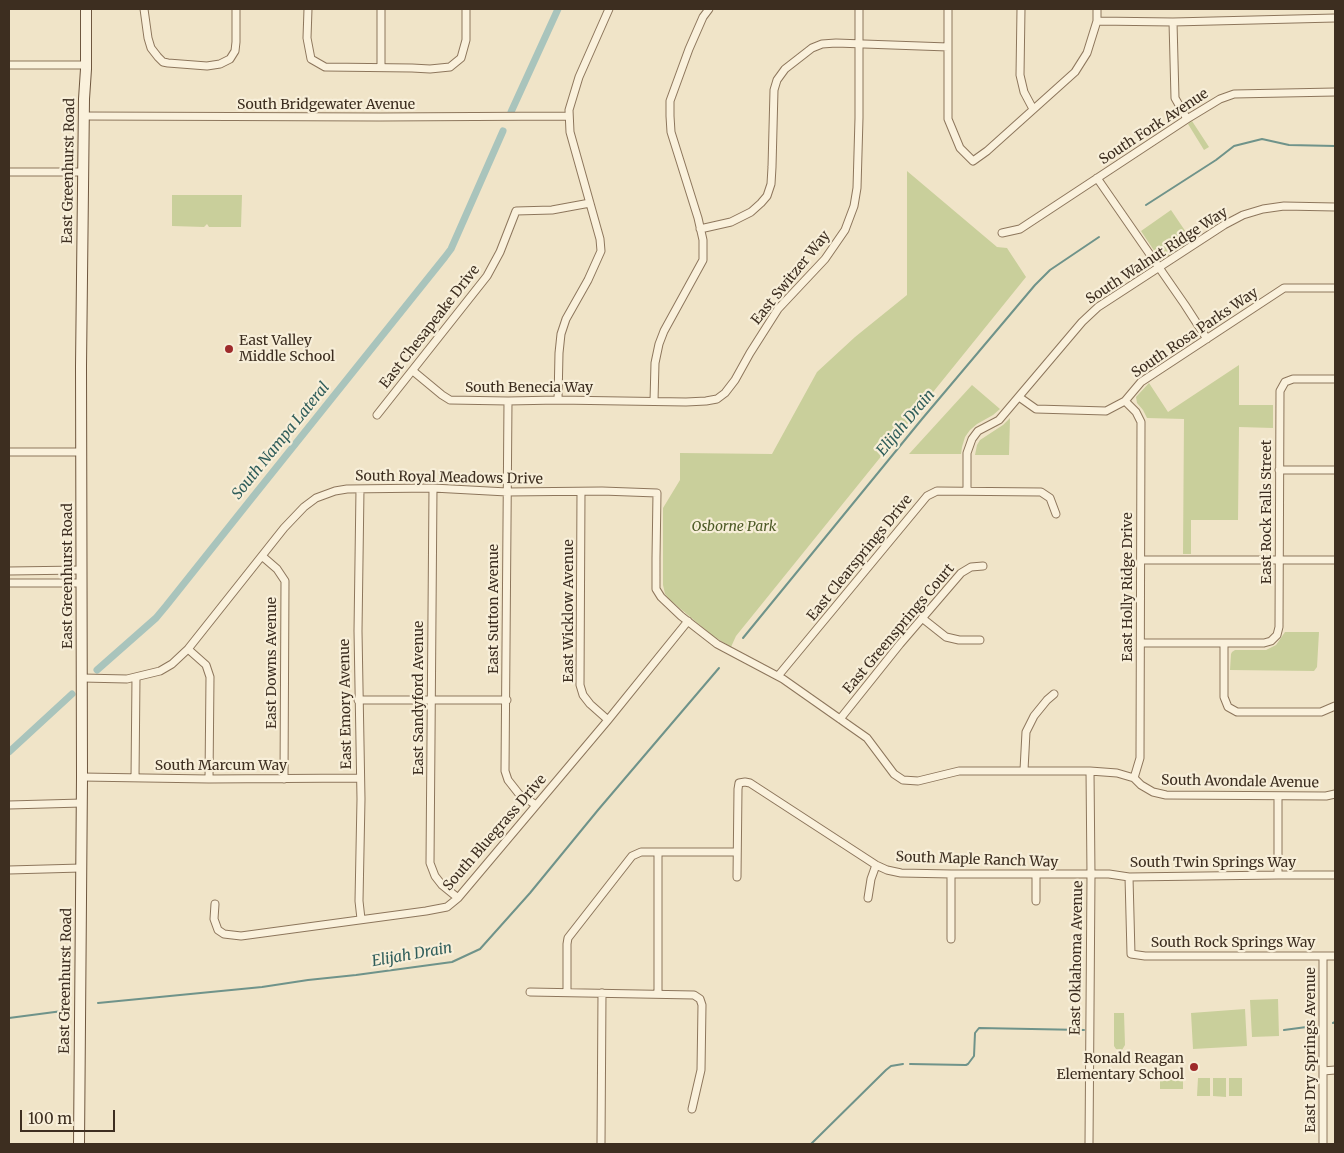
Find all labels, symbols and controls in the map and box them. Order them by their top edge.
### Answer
street label: South Fork Avenue [1096,85,1212,169]
street label: South Bridgewater Avenue [237,97,415,113]
street label: East Greenhurst Road [59,98,79,244]
street label: South Walnut Ridge Way [1083,204,1231,308]
street label: East Switzer Way [748,228,834,328]
street label: East Chesapeake Drive [377,262,483,392]
street label: South Rosa Parks Way [1129,284,1261,382]
place label: East Valley Middle School [239,333,335,366]
marker: East Valley Middle School [223,343,235,355]
water label: South Nampa Lateral [228,379,334,503]
street label: South Benecia Way [465,380,593,396]
water label: Elijah Drain [873,386,939,460]
street label: East Rock Falls Street [1259,440,1275,584]
street label: South Royal Meadows Drive [355,468,543,488]
street label: East Clearsprings Drive [804,492,916,624]
street label: East Greenhurst Road [60,503,76,649]
street label: East Holly Ridge Drive [1120,512,1136,662]
park label: Osborne Park [692,519,776,535]
street label: East Wicklow Avenue [561,539,577,683]
street label: East Sutton Avenue [486,544,502,674]
street label: East Greensprings Court [840,561,958,697]
street label: East Downs Avenue [264,597,280,729]
street label: East Sandyford Avenue [411,621,427,775]
street label: East Emory Avenue [336,639,356,769]
street label: South Marcum Way [155,758,287,774]
street label: South Bluegrass Drive [440,771,550,895]
street label: South Avondale Avenue [1161,772,1319,792]
street label: South Maple Ranch Way [895,849,1059,871]
street label: South Twin Springs Way [1130,855,1296,871]
street label: East Oklahoma Avenue [1067,881,1087,1035]
street label: East Greenhurst Road [56,908,76,1054]
street label: South Rock Springs Way [1151,935,1315,951]
water label: Elijah Drain [371,939,453,971]
street label: East Dry Springs Avenue [1303,967,1319,1133]
place label: Ronald Reagan Elementary School [1056,1051,1184,1084]
marker: Ronald Reagan Elementary School [1188,1061,1200,1073]
scale bar [22,1100,118,1132]
text: 100 m [28,1109,72,1128]

